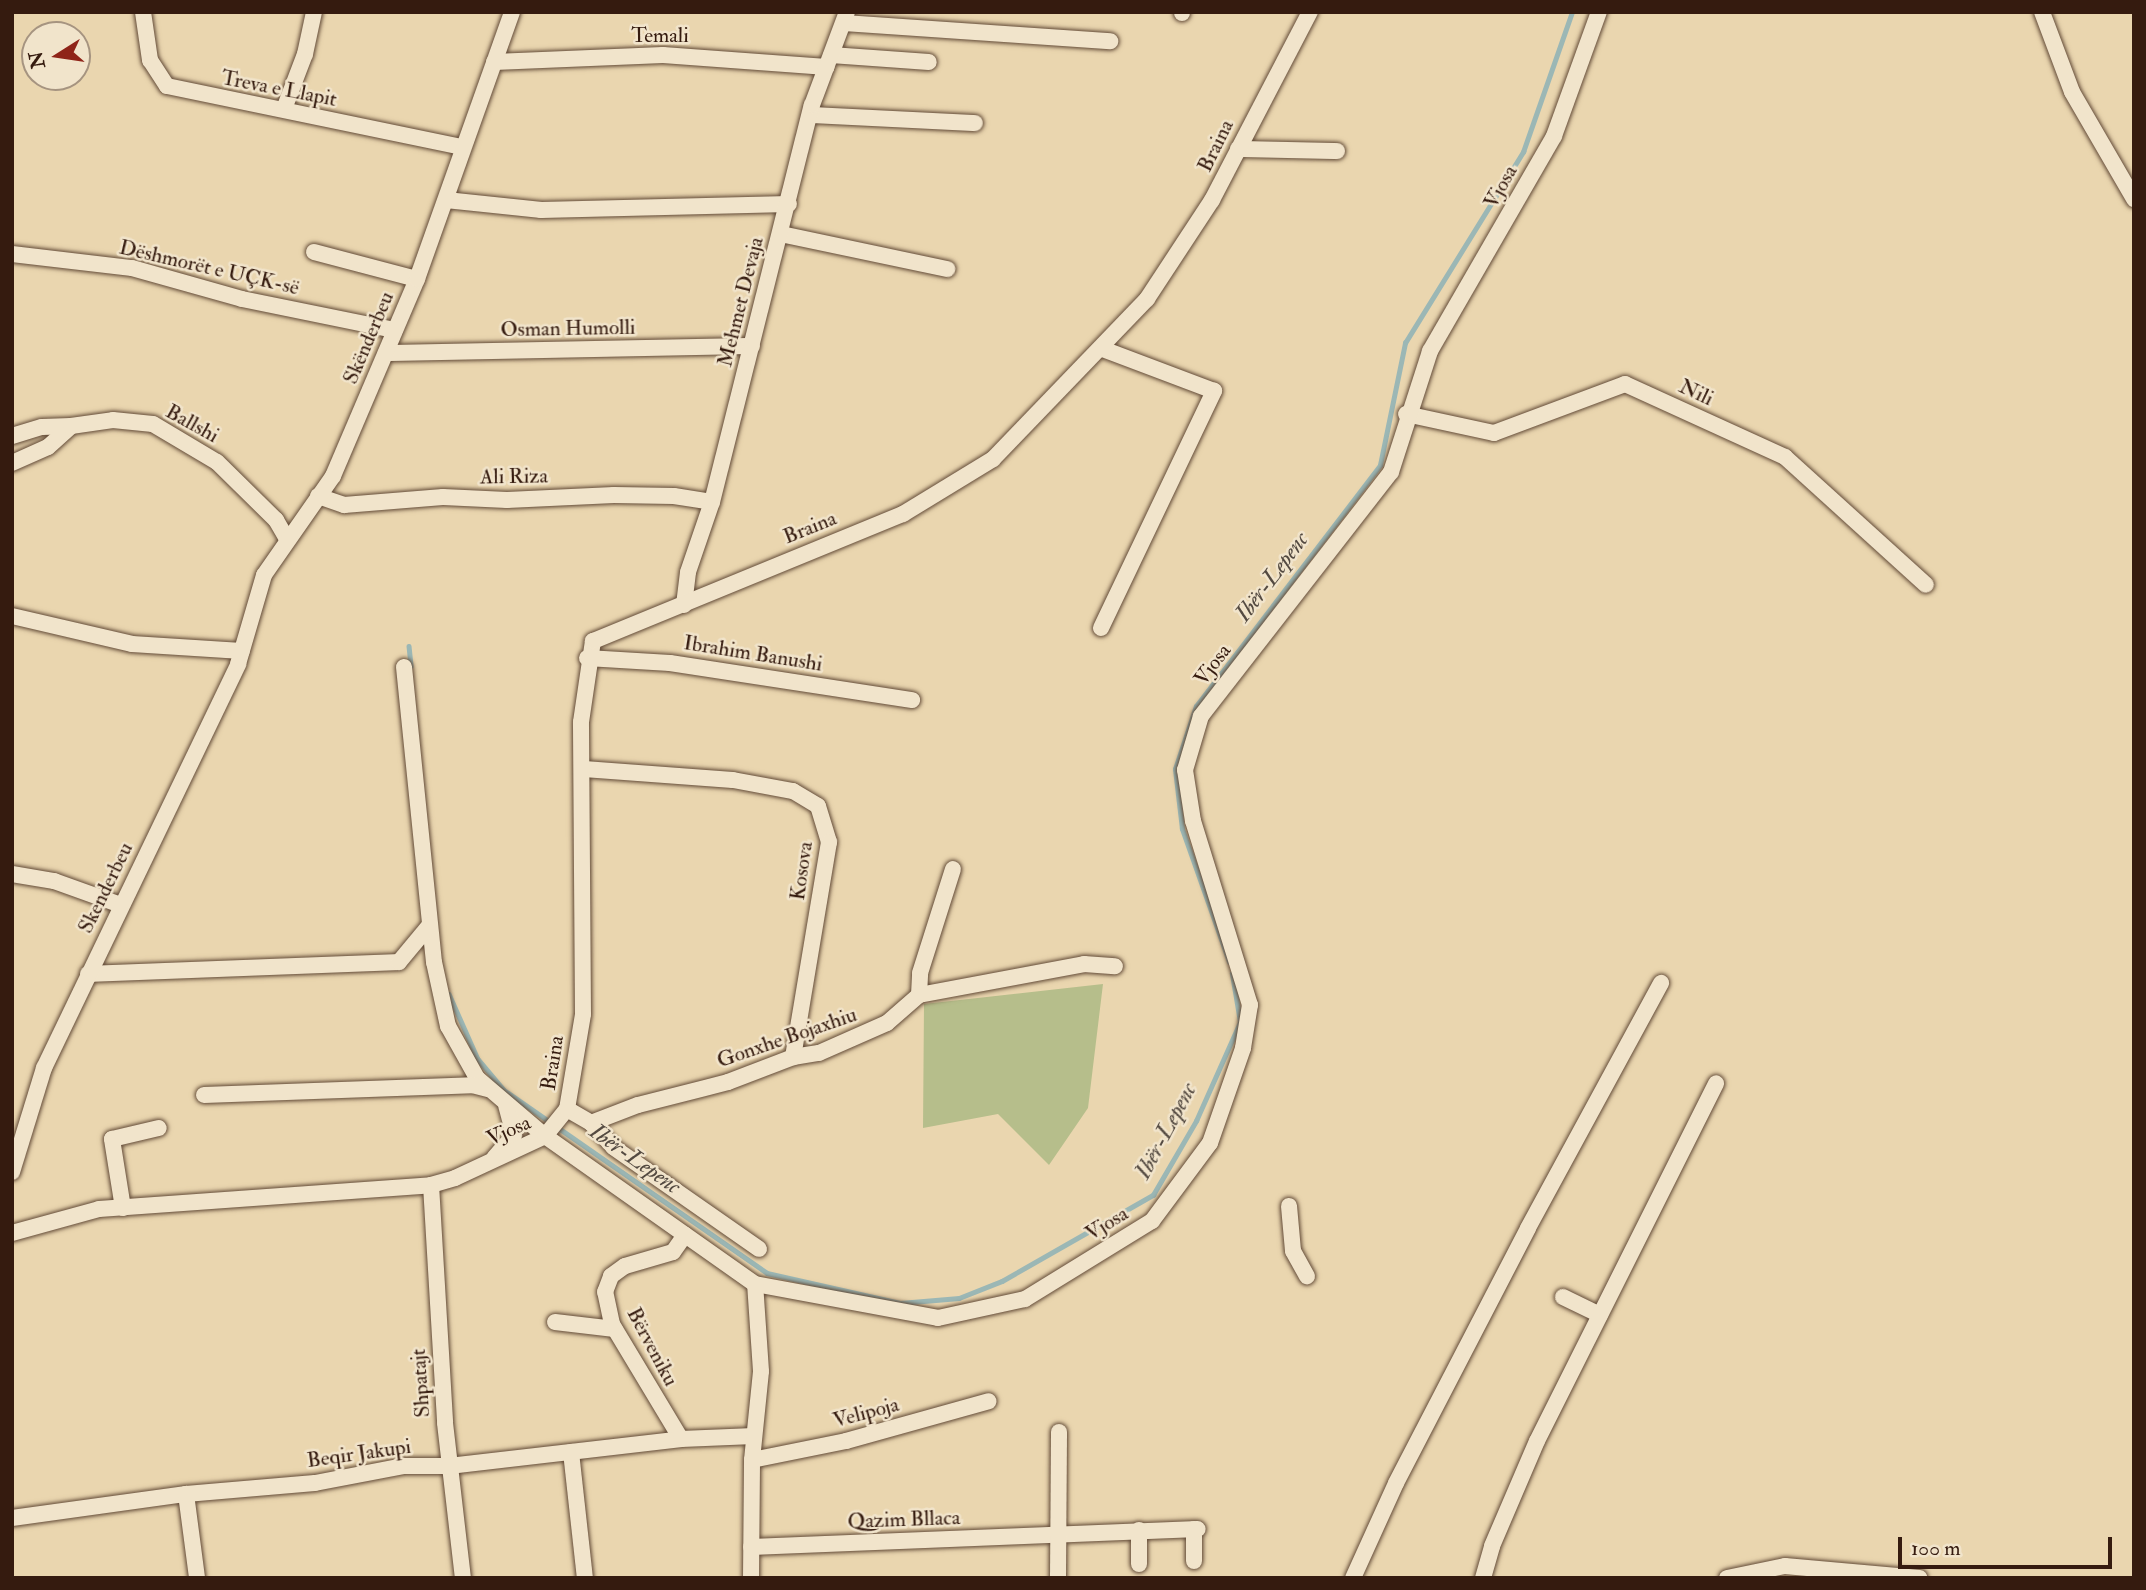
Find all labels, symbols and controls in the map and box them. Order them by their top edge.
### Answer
north arrow [21,21,91,91]
street label: Temali [631,23,689,49]
text: N [24,49,51,71]
street label: Treva e Llapit [219,65,339,113]
street label: Braina [1193,116,1239,176]
street label: Vjosa [1479,161,1523,213]
street label: Mehmet Devaja [713,234,769,370]
street label: Dëshmorët e UÇK-së [117,235,301,301]
street label: Skënderbeu [338,288,400,388]
street label: Osman Humolli [500,315,636,343]
street label: Nili [1675,374,1717,412]
street label: Ballshi [161,399,223,449]
street label: Ali Riza [480,464,548,490]
street label: Braina [780,506,840,550]
water label: Ibër-Lepenc [1229,527,1315,627]
street label: Ibrahim Banushi [682,631,824,677]
street label: Vjosa [1189,639,1237,691]
street label: Skenderbeu [73,839,139,937]
street label: Kosova [785,840,819,902]
street label: Gonxhe Bojaxhiu [714,1002,860,1074]
street label: Braina [536,1034,570,1092]
water label: Ibër-Lepenc [1129,1078,1203,1184]
street label: Vjosa [483,1110,535,1152]
water label: Ibër-Lepenc [584,1118,686,1200]
street label: Vjosa [1081,1201,1133,1247]
street label: Bërveniku [621,1303,683,1391]
street label: Shpatajt [406,1348,436,1418]
street label: Velipoja [830,1392,902,1434]
street label: Beqir Jakupi [305,1434,413,1474]
street label: Qazim Bllaca [847,1505,961,1535]
scale bar [1901,1524,2114,1568]
text: 100 m [1911,1535,1961,1562]

